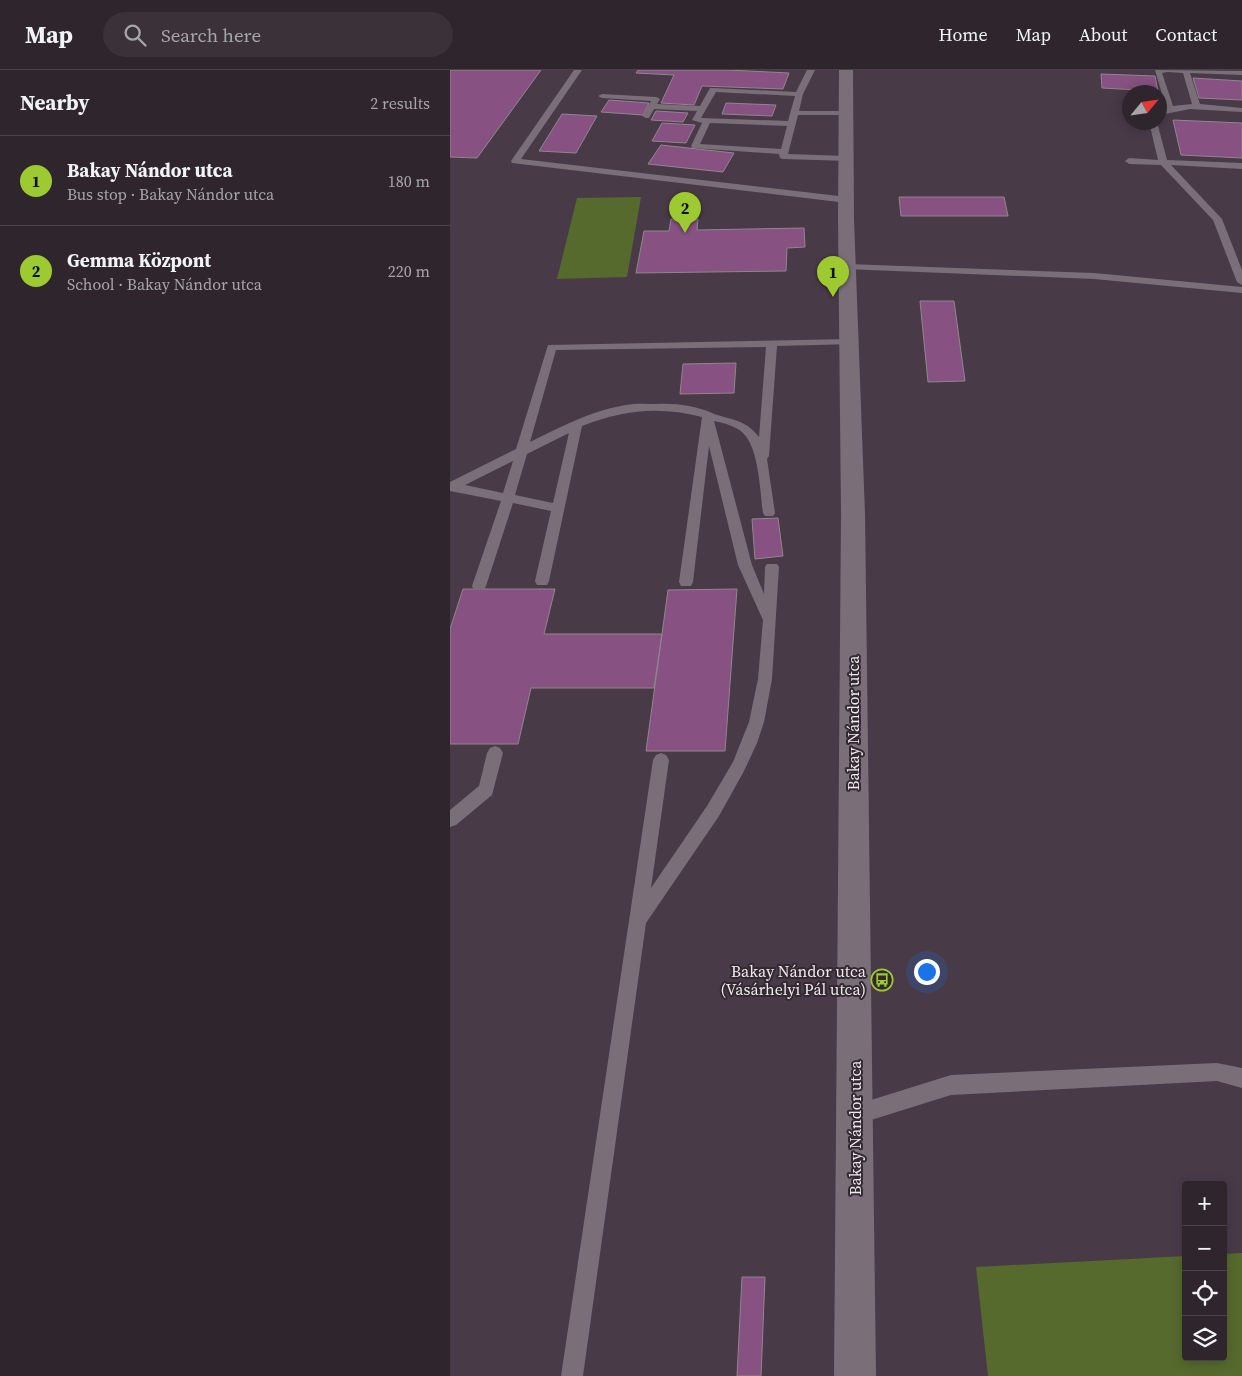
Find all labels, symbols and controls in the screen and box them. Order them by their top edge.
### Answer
search box [103,12,453,57]
text: Map [25,18,73,51]
icon: search [121,21,149,49]
text: Search here [161,22,261,48]
text: Home [939,22,988,47]
text: Map [1016,22,1051,47]
text: About [1079,22,1127,47]
text: Contact [1155,22,1217,47]
north arrow [1122,85,1167,130]
text: Nearby [20,88,90,117]
text: 2 results [370,92,430,114]
text: Bakay Nándor utca [67,157,232,183]
text: 1 [32,170,40,192]
text: 180 m [388,170,430,192]
text: Bus stop · Bakay Nándor utca [67,183,274,205]
pin: 2 [669,192,701,233]
text: Gemma Központ [67,247,211,273]
pin: 1 [817,256,849,297]
text: 2 [32,260,40,282]
text: 220 m [388,260,430,282]
text: School · Bakay Nándor utca [67,273,262,295]
street label: Bakay Nándor utca [842,655,864,791]
your location [914,959,940,985]
place label: Bakay Nándor utca (Vásárhelyi Pál utca) [720,960,867,1000]
bus stop icon: Bakay Nándor utca (Vásárhelyi Pál utca) [870,968,894,992]
street label: Bakay Nándor utca [844,1060,866,1196]
map controls [1182,1181,1227,1361]
button: + [1182,1181,1227,1226]
button: − [1182,1226,1227,1271]
button: locate [1182,1271,1227,1316]
button: layers [1182,1316,1227,1361]

